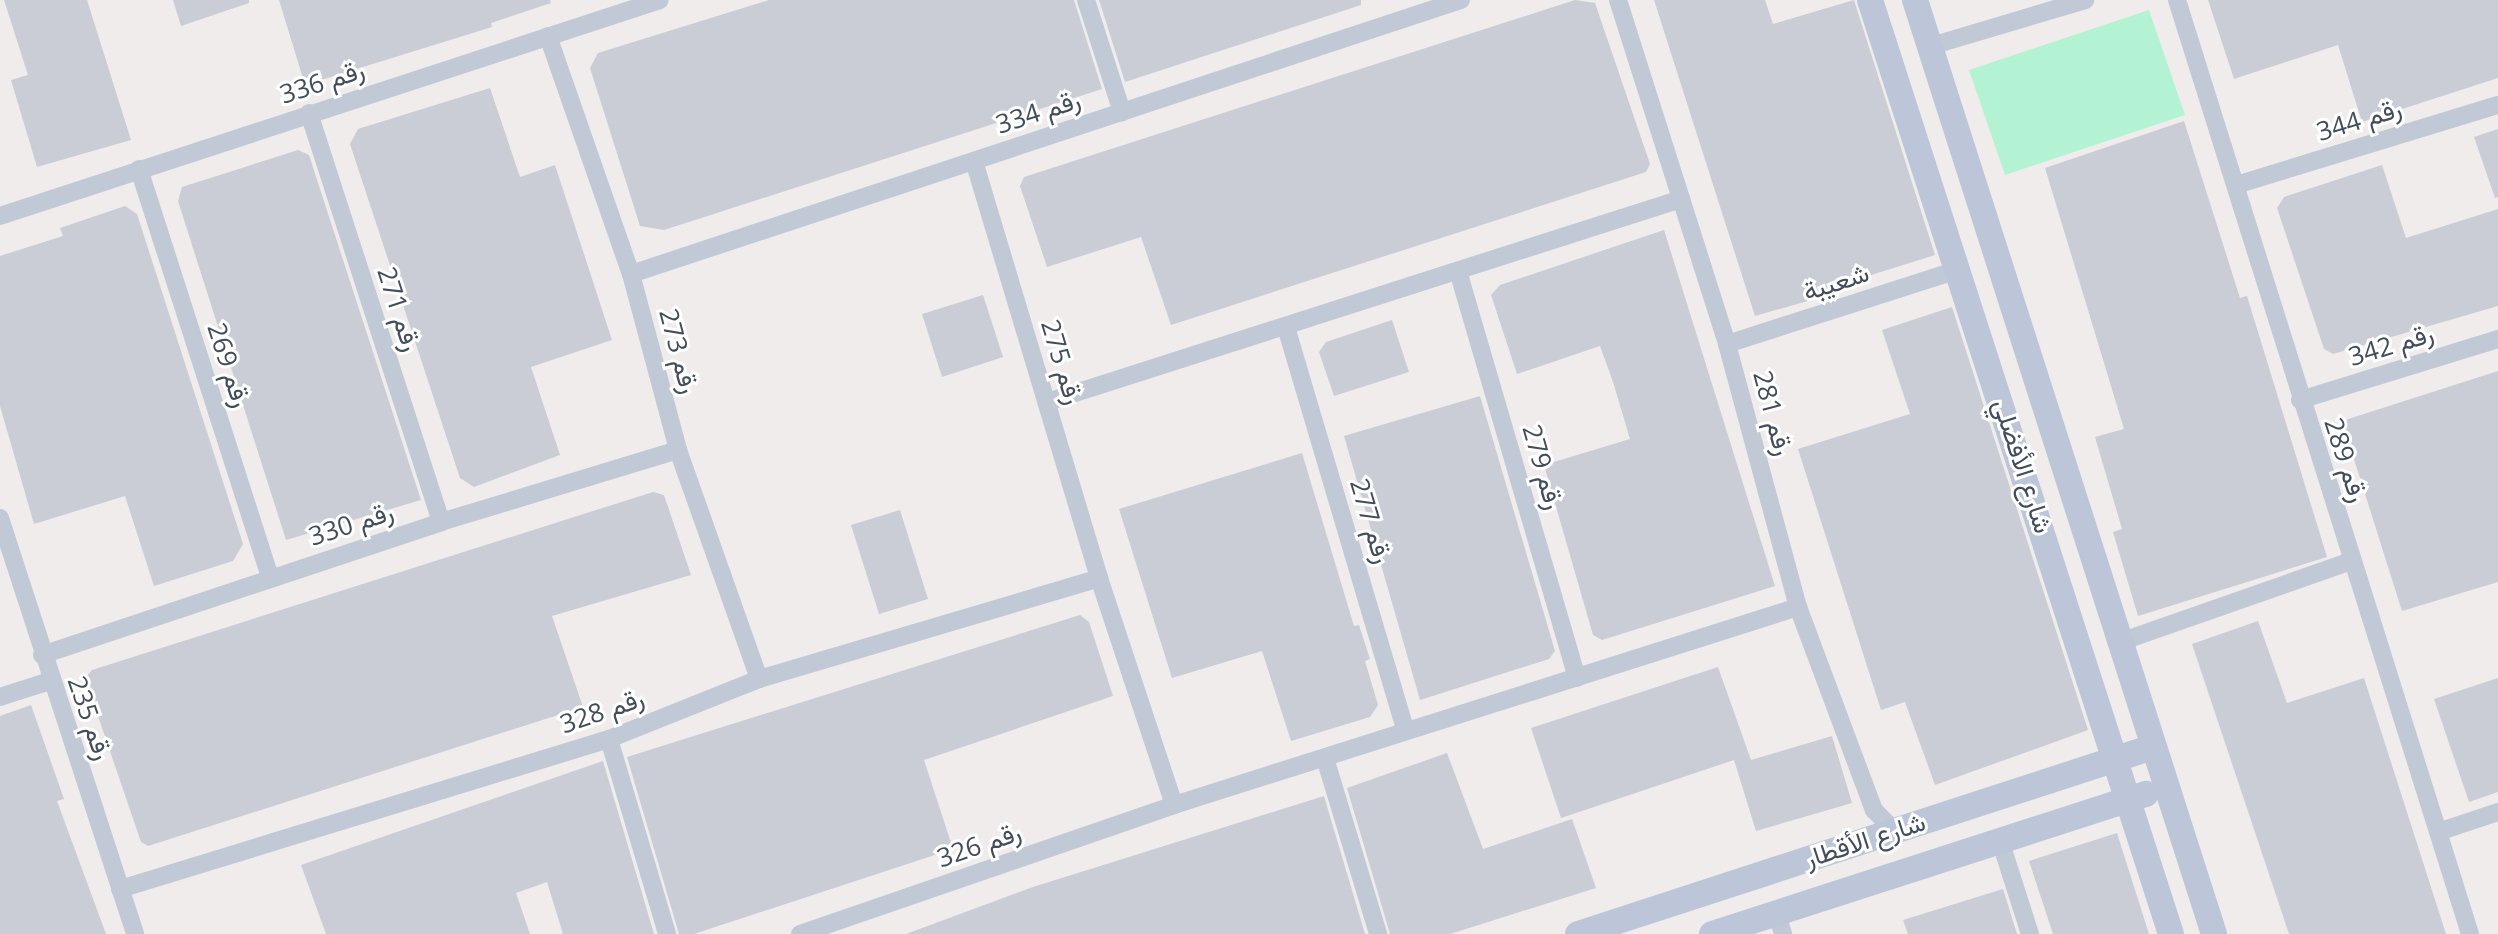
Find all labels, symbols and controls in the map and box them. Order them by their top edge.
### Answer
street label: رقم 336 [276,54,368,110]
street label: رقم 334 [992,84,1084,140]
street label: رقم 344 [2313,92,2405,148]
street label: شعيبة [1799,257,1873,307]
street label: رقم 271 [371,263,427,355]
street label: رقم 273 [653,305,705,397]
street label: رقم 275 [1034,316,1090,408]
street label: رقم 342 [2345,317,2437,373]
street label: رقم 269 [201,319,257,411]
street label: رقم 281 [1747,367,1799,459]
street label: شارع الأفضلي [1987,395,2059,537]
street label: رقم 289 [2318,414,2374,506]
street label: رقم 279 [1516,421,1570,513]
street label: رقم 277 [1343,475,1399,567]
street label: رقم 330 [305,496,397,552]
street label: رقم 235 [61,672,119,764]
street label: رقم 328 [556,682,648,740]
street label: شارع الأقطار [1801,806,1929,874]
street label: رقم 326 [933,816,1025,874]

